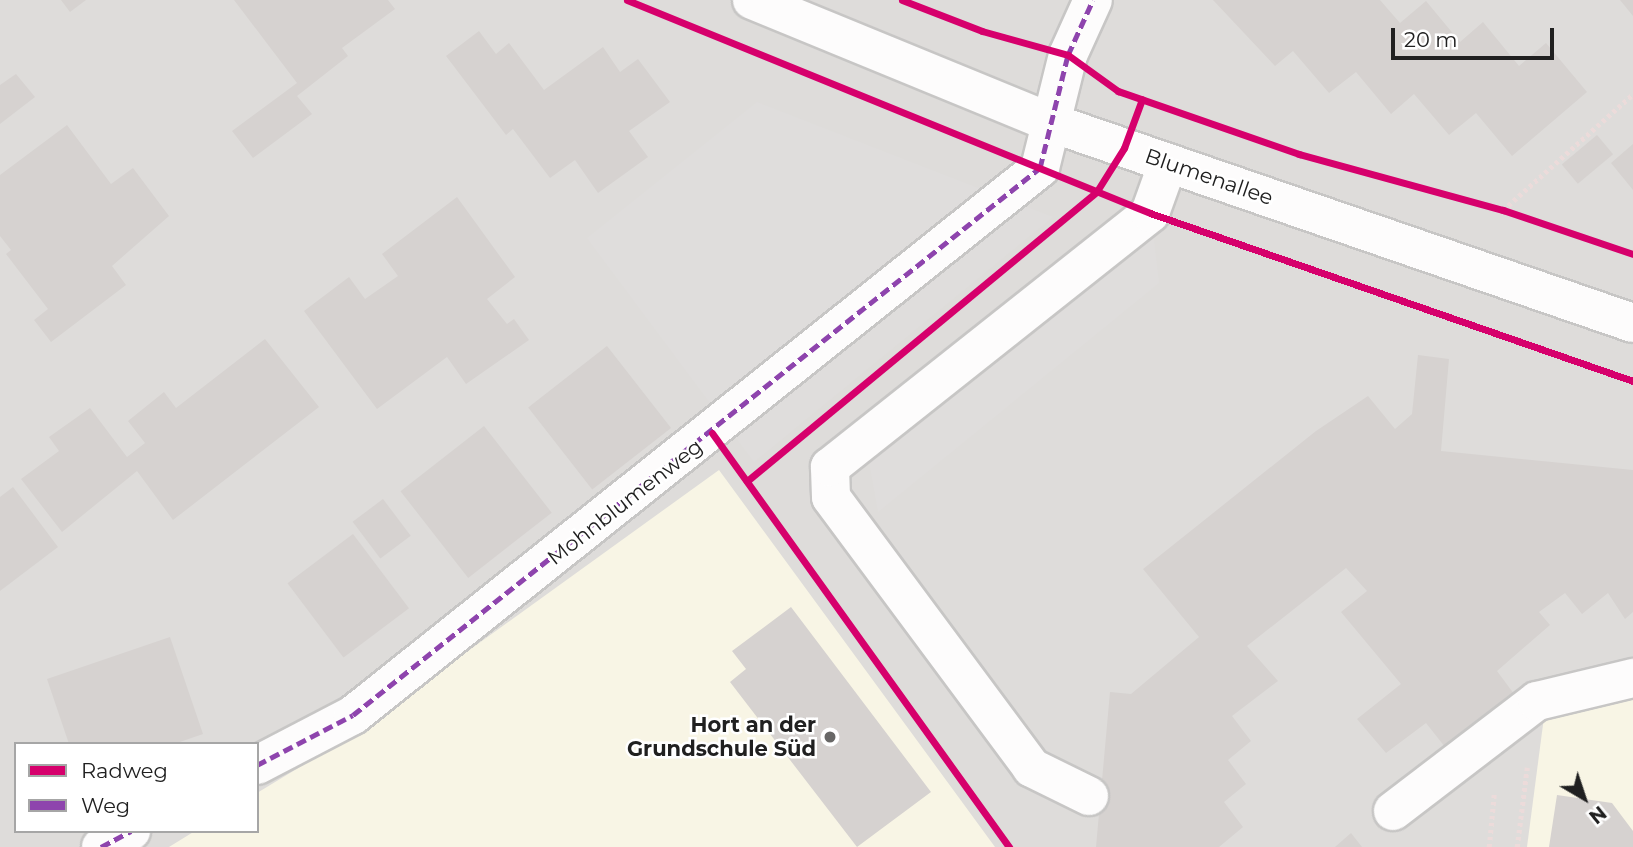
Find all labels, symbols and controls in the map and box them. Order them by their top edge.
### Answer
scale bar [1395,14,1558,58]
text: 20 m [1404,27,1458,52]
street label: Blumenallee [1142,143,1276,211]
street label: Mohnblumenweg [542,434,708,570]
place label: Hort an der Grundschule Süd [627,712,816,762]
marker: Hort an der Grundschule Süd [822,729,838,745]
legend [14,742,259,833]
text: Radweg [81,758,168,783]
north arrow [1549,763,1619,833]
text: Weg [81,793,130,818]
text: N [1584,801,1611,828]

